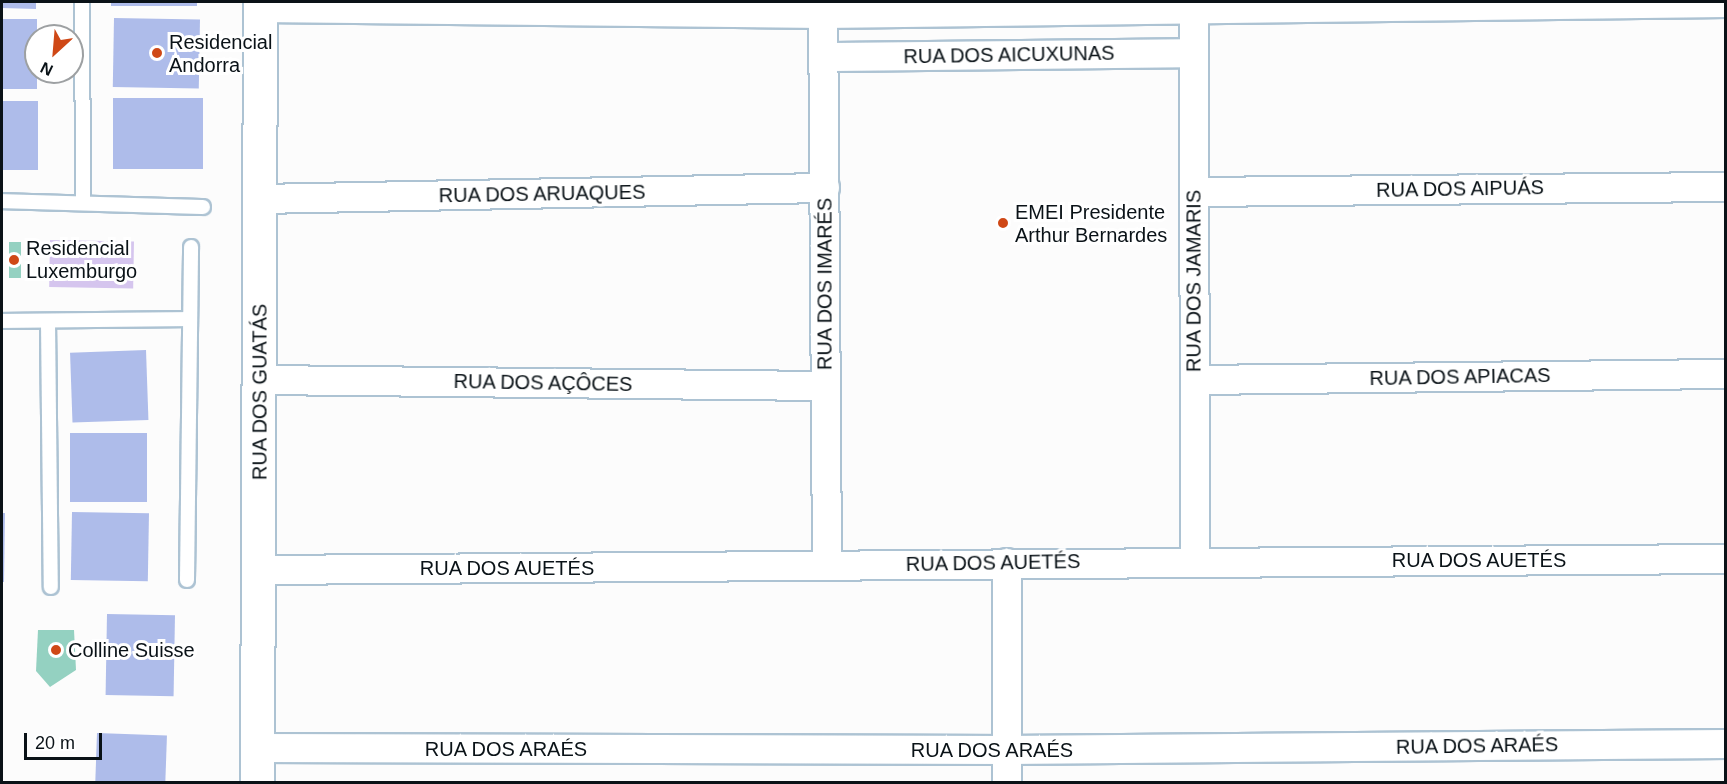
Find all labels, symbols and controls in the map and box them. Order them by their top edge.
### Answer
north arrow [24,24,84,84]
place label: Residencial Andorra [169,30,272,77]
street label: RUA DOS AICUXUNAS [902,41,1116,69]
marker: Residencial Andorra [150,46,164,60]
text: N [38,59,56,79]
street label: RUA DOS AIPUÁS [1375,176,1545,202]
street label: RUA DOS ARUAQUES [437,180,647,208]
street label: RUA DOS JAMARIS [1182,189,1206,373]
street label: RUA DOS IMARÉS [813,197,837,371]
place label: EMEI Presidente Arthur Bernardes [1015,200,1167,247]
marker: EMEI Presidente Arthur Bernardes [996,216,1010,230]
place label: Residencial Luxemburgo [26,237,137,284]
marker: Residencial Luxemburgo [7,253,21,267]
street label: RUA DOS GUATÁS [248,303,272,481]
street label: RUA DOS APIACAS [1368,363,1552,391]
street label: RUA DOS AÇÔCES [452,369,634,397]
street label: RUA DOS AUETÉS [1391,548,1567,572]
street label: RUA DOS AUETÉS [904,549,1082,577]
street label: RUA DOS AUETÉS [419,556,595,580]
place label: Colline Suisse [68,638,195,662]
marker: Colline Suisse [49,643,63,657]
scale bar [27,721,105,759]
text: 20 m [35,733,75,753]
street label: RUA DOS ARAÉS [1395,733,1559,759]
street label: RUA DOS ARAÉS [424,737,588,761]
street label: RUA DOS ARAÉS [910,738,1074,762]

